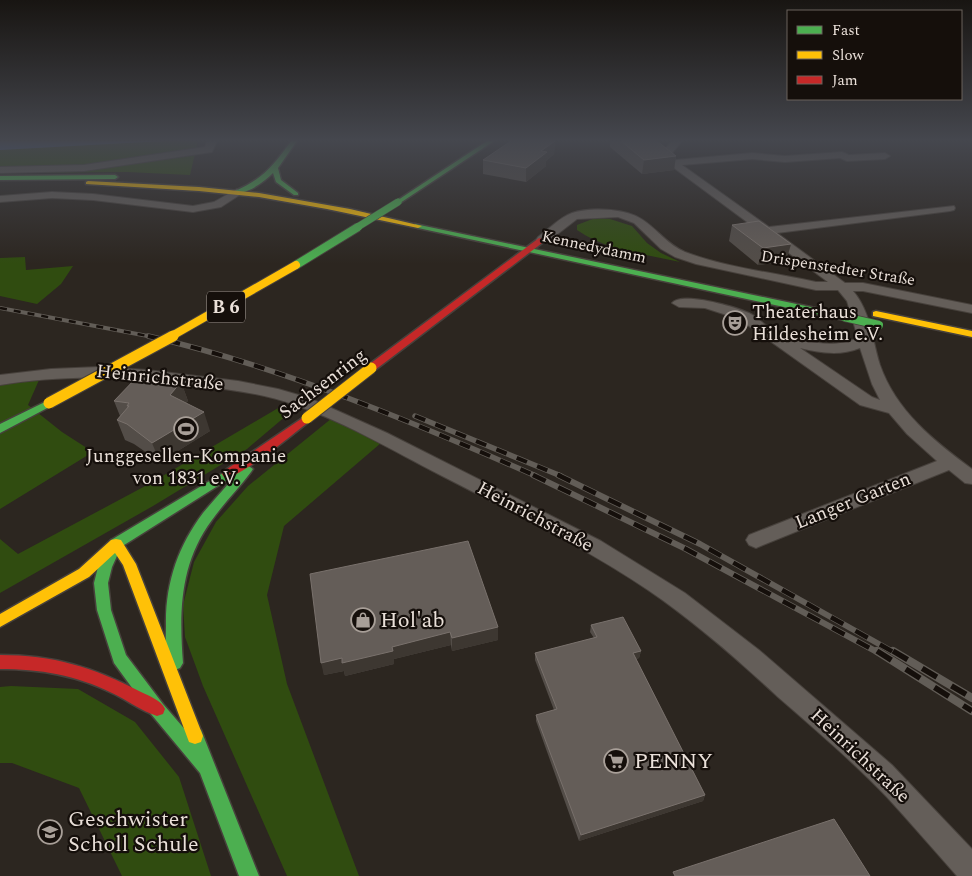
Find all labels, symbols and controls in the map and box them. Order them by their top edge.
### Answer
legend [787,10,962,100]
text: Fast [832,19,860,42]
text: Slow [832,44,864,67]
text: Jam [832,69,858,92]
street label: Kennedydamm [540,224,649,270]
street label: Drispenstedter Straße [759,244,917,292]
road number: B 6 [207,292,245,322]
place label: Theaterhaus Hildesheim e.V. [752,298,883,349]
theatre icon: Theaterhaus Hildesheim e.V. [722,310,748,336]
street label: Sachsenring [273,341,373,427]
street label: Heinrichstraße [95,357,225,399]
sports icon: Junggesellen-Kompanie von 1831 e.V. [173,416,199,442]
place label: Junggesellen-Kompanie von 1831 e.V. [86,442,286,493]
street label: Langer Garten [791,465,915,537]
street label: Heinrichstraße [472,474,598,560]
place label: Hol'ab [380,604,445,637]
shop icon: Hol'ab [350,607,376,633]
street label: Heinrichstraße [803,702,917,810]
place label: PENNY [634,745,713,778]
supermarket icon: PENNY [603,748,629,774]
place label: Geschwister Scholl Schule [68,803,199,861]
school or university icon: Geschwister Scholl Schule [37,819,63,845]

